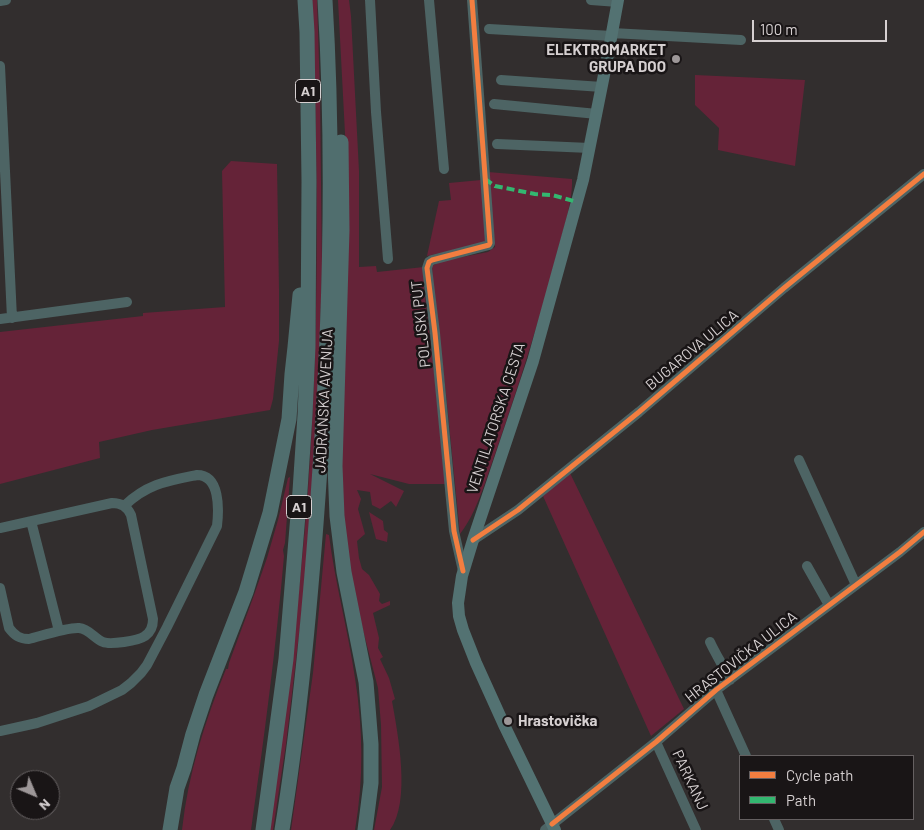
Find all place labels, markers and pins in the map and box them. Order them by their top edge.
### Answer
place label: ELEKTROMARKET GRUPA DOO [546,41,666,76]
marker: ELEKTROMARKET GRUPA DOO [670,53,682,65]
place label: Hrastovička [518,712,597,730]
marker: Hrastovička [502,715,514,727]

